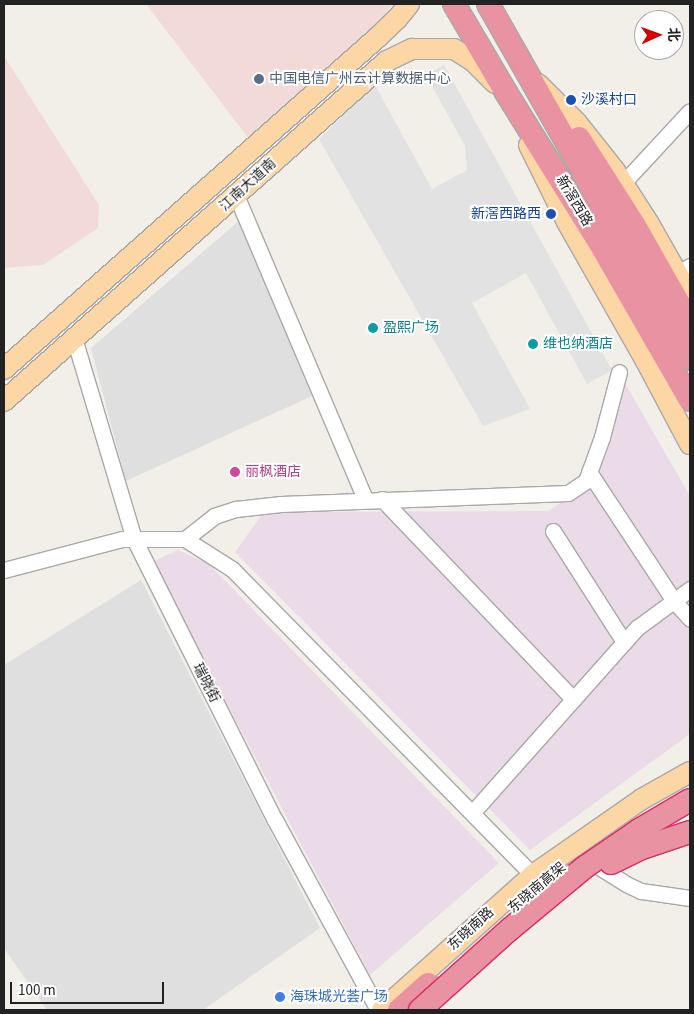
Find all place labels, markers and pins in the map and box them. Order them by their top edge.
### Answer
place label: 中国电信广州云计算数据中心 [269,71,451,87]
marker: 中国电信广州云计算数据中心 [253,73,265,85]
place label: 沙溪村口 [581,92,637,108]
marker: 沙溪村口 [565,94,577,106]
place label: 新滘西路西 [471,206,541,222]
marker: 新滘西路西 [545,208,557,220]
place label: 盈熙广场 [383,320,439,336]
marker: 盈熙广场 [367,322,379,334]
place label: 维也纳酒店 [543,336,613,352]
marker: 维也纳酒店 [527,338,539,350]
place label: 丽枫酒店 [245,464,301,480]
marker: 丽枫酒店 [229,466,241,478]
place label: 海珠城光荟广场 [290,989,388,1005]
marker: 海珠城光荟广场 [274,991,286,1003]

